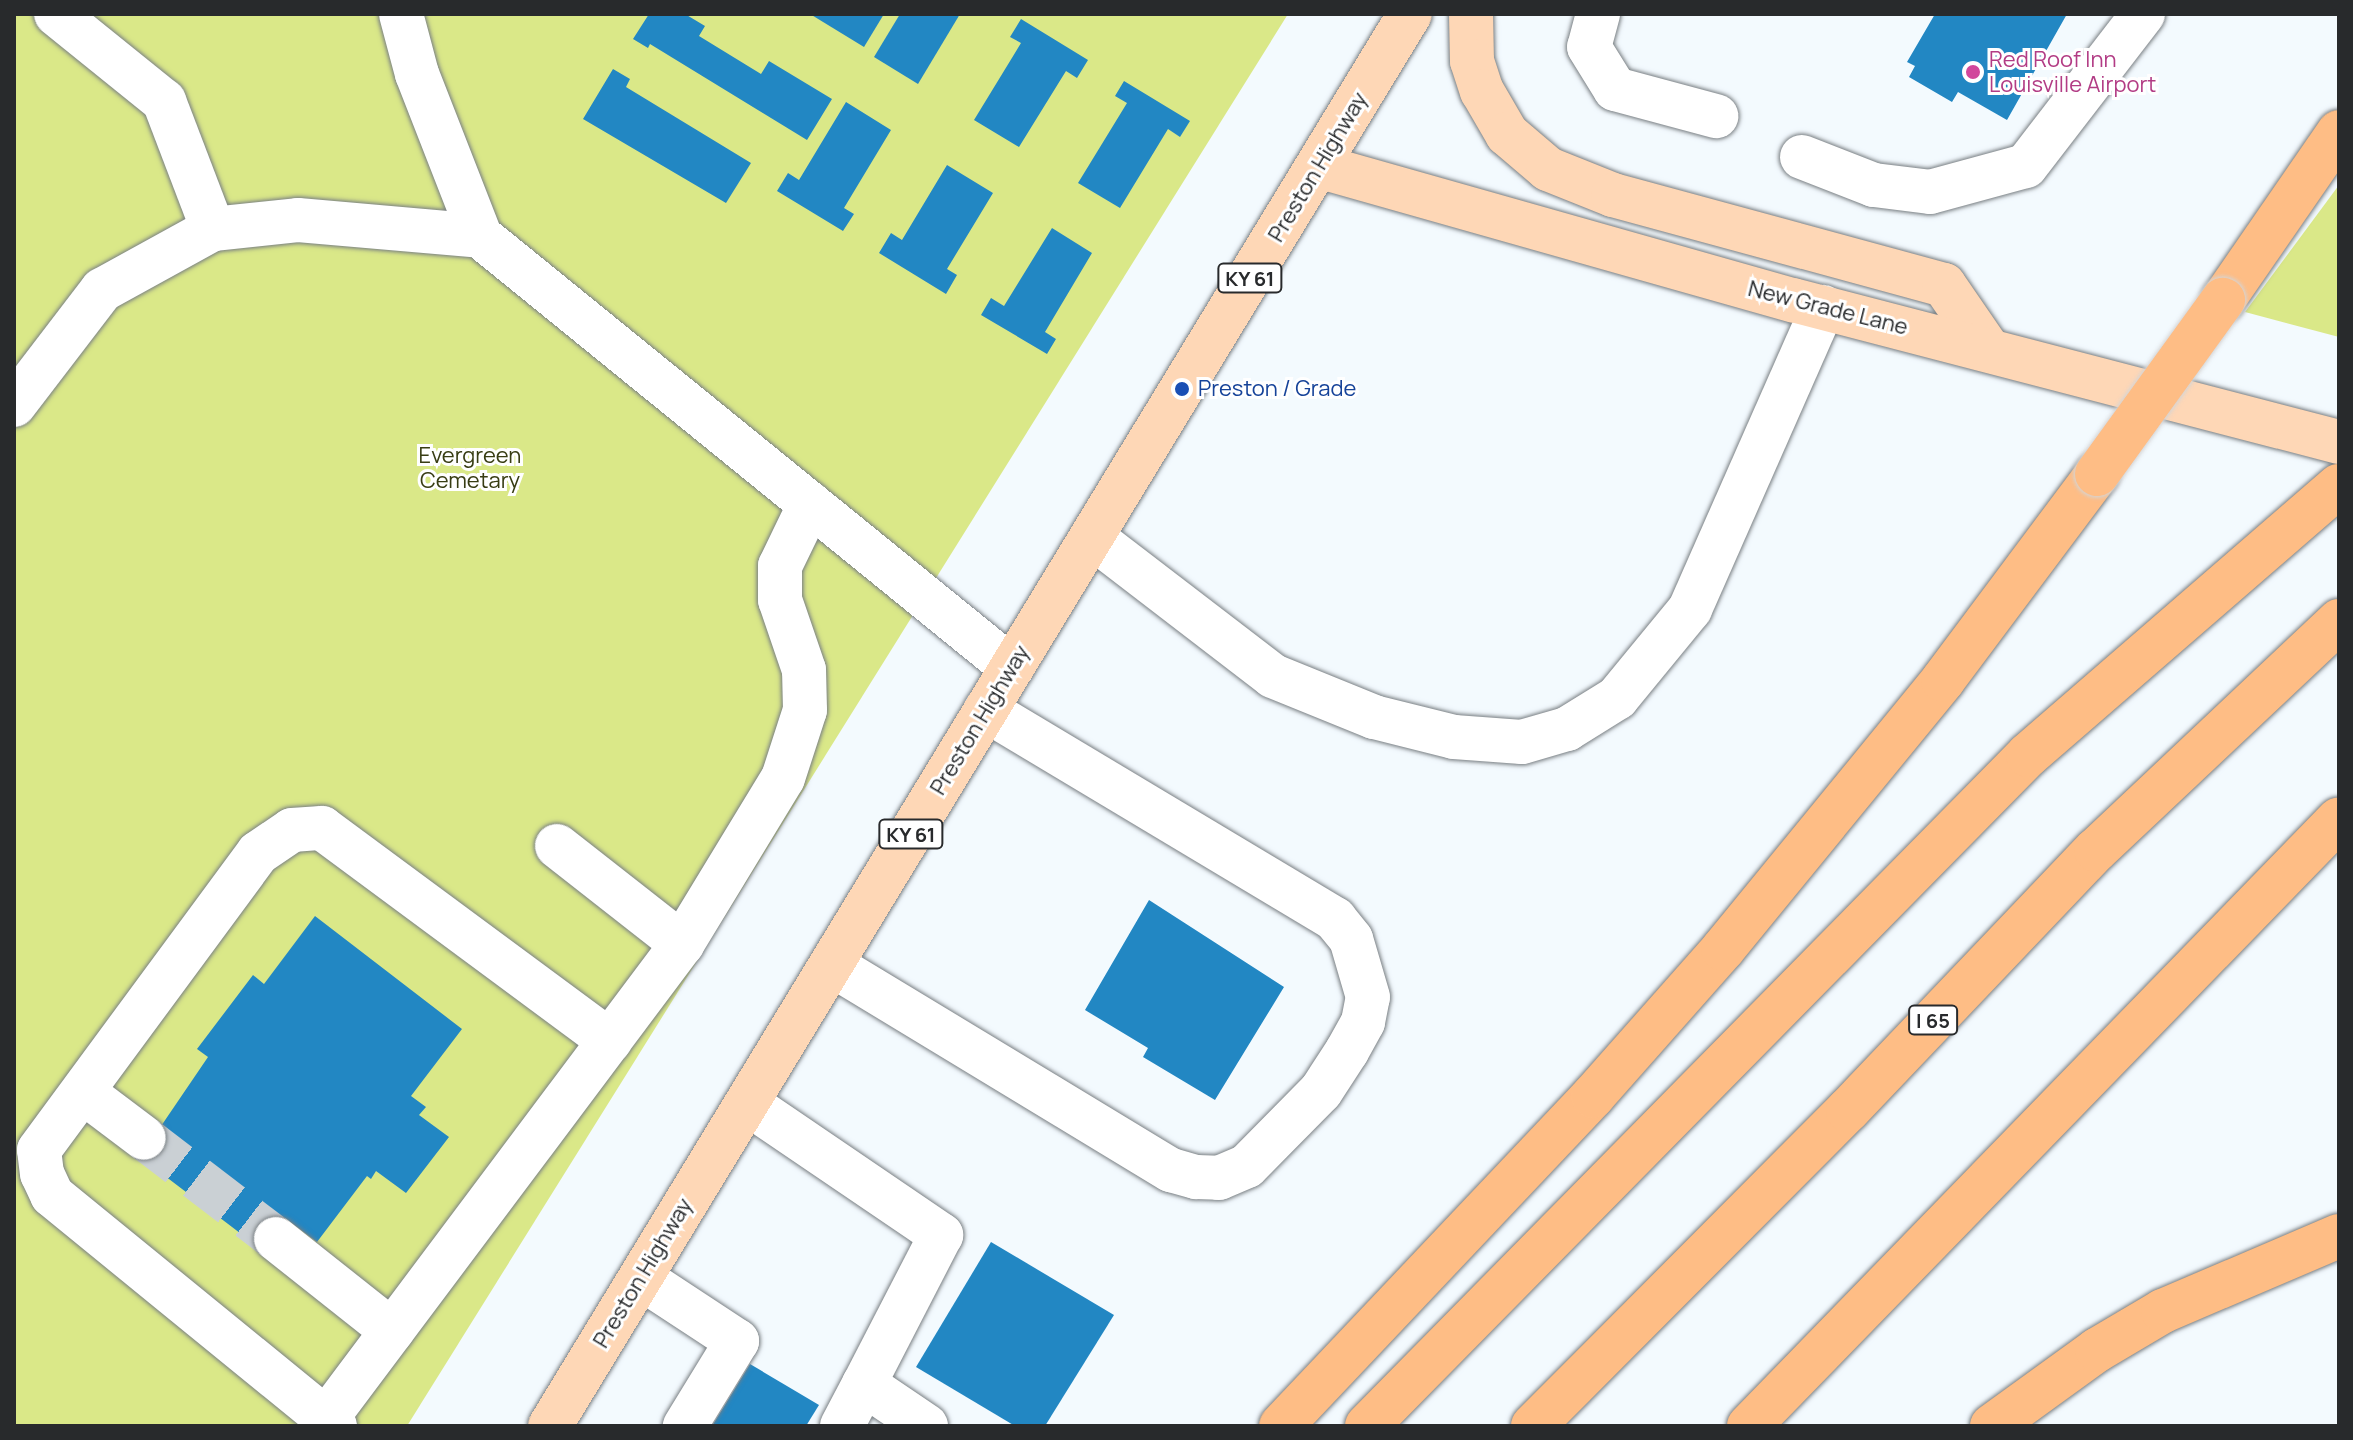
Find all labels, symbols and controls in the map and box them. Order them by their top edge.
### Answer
place label: Red Roof Inn Louisville Airport [1989,46,2156,98]
marker: Red Roof Inn Louisville Airport [1964,63,1982,81]
street label: Preston Highway [1263,87,1373,247]
road number: KY 61 [1216,262,1284,294]
street label: New Grade Lane [1745,275,1911,341]
place label: Preston / Grade [1198,376,1356,402]
marker: Preston / Grade [1173,380,1191,398]
park label: Evergreen Cemetary [419,442,521,494]
street label: Preston Highway [925,640,1035,800]
road number: KY 61 [877,818,945,850]
road number: I 65 [1907,1004,1959,1036]
street label: Preston Highway [588,1193,698,1353]

